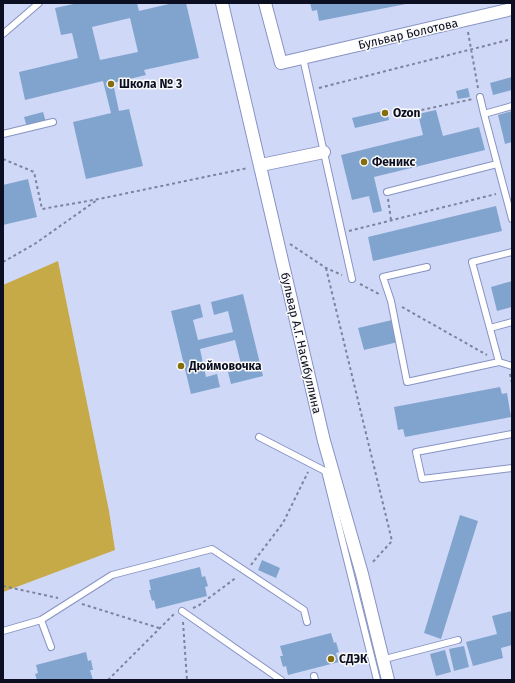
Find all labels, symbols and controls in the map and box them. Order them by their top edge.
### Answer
street label: Бульвар Болотова [357,16,459,52]
place label: Школа № 3 [119,77,182,91]
marker: Школа № 3 [106,79,116,89]
place label: Ozon [393,106,421,120]
marker: Ozon [380,108,390,118]
place label: Феникс [372,155,415,169]
marker: Феникс [359,157,369,167]
street label: бульвар А.Г. Насибуллина [278,271,324,415]
place label: Дюймовочка [188,359,262,373]
marker: Дюймовочка [176,361,186,371]
place label: СДЭК [339,652,368,666]
marker: СДЭК [326,654,336,664]

